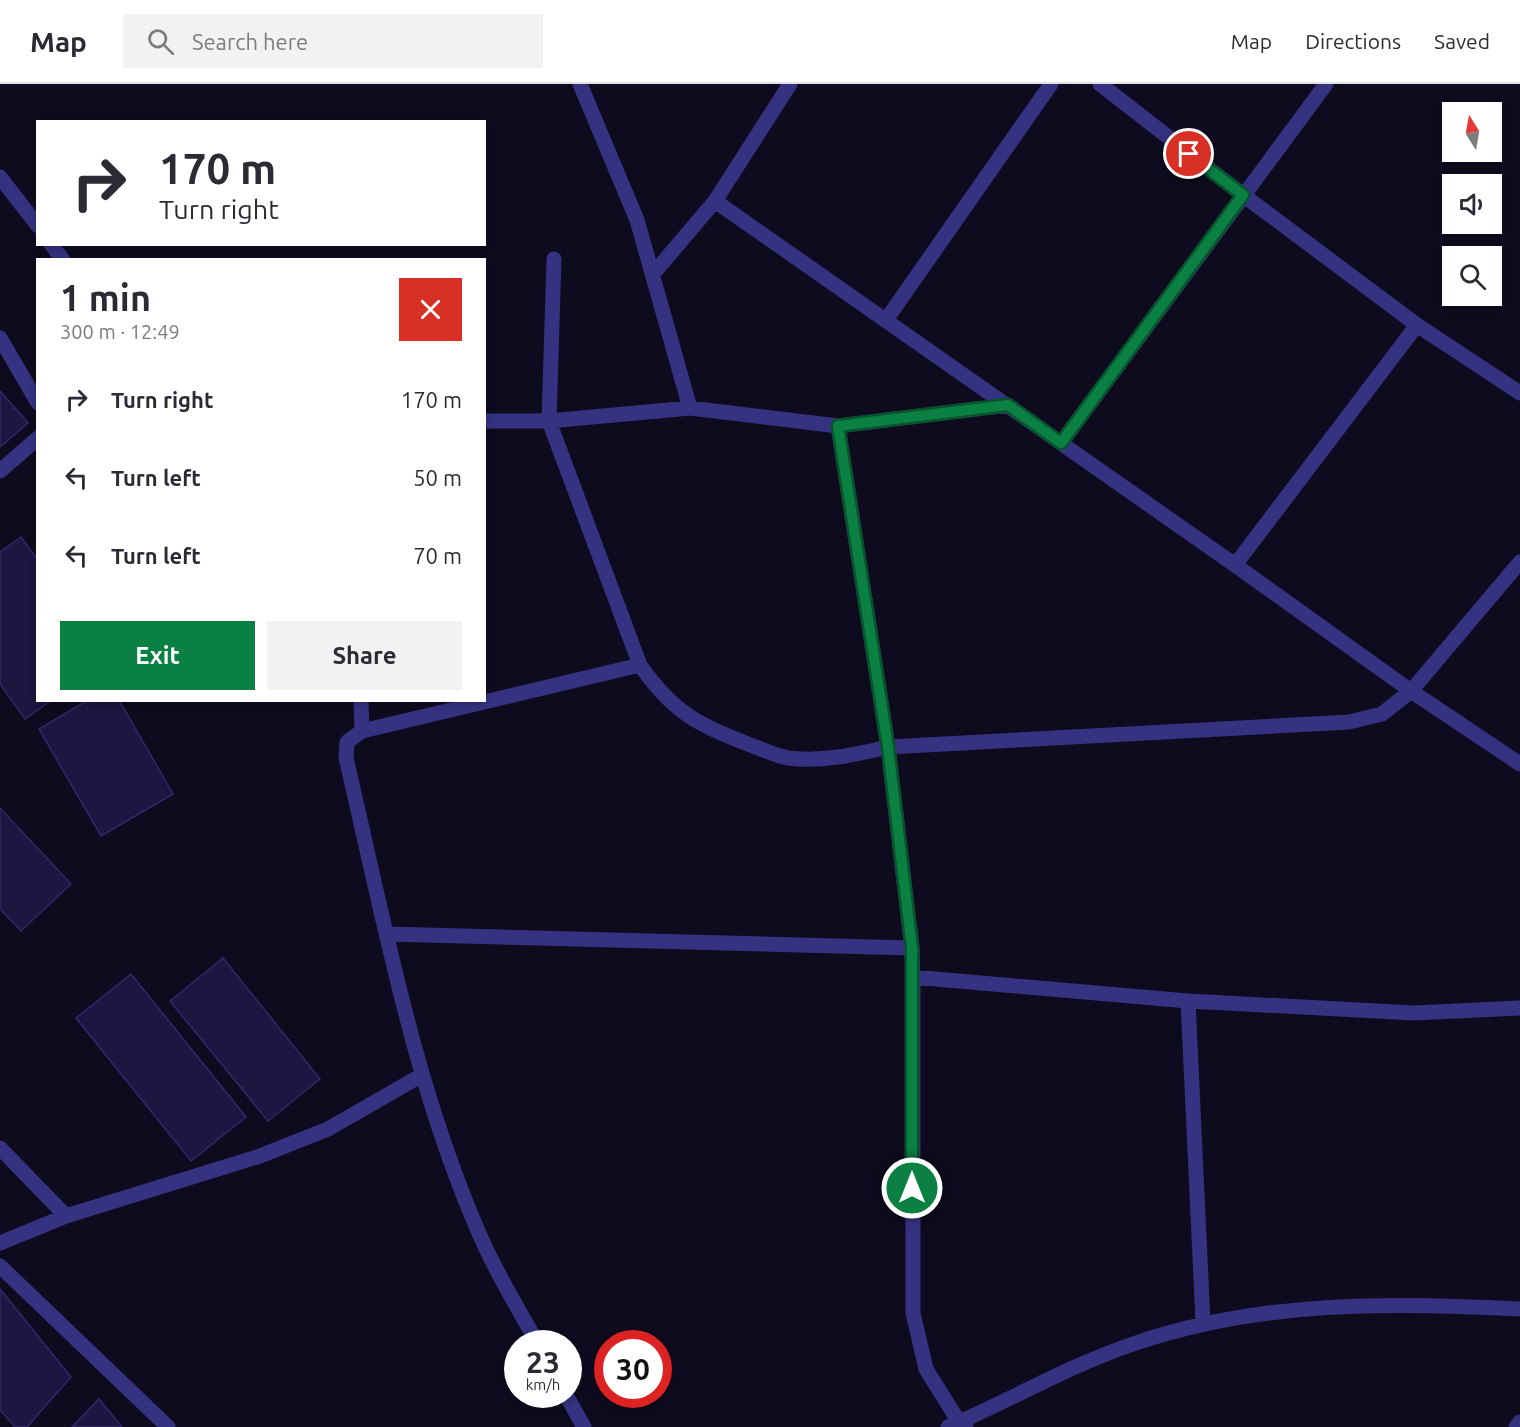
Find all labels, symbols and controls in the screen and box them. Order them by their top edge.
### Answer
search box [123,14,543,68]
icon: search [144,25,177,58]
text: Map [30,26,87,57]
text: Search here [192,29,308,54]
text: Map [1231,29,1272,53]
text: Directions [1305,29,1401,53]
text: Saved [1434,29,1490,53]
north arrow [1442,102,1502,162]
map controls [1442,102,1502,306]
pin [1163,128,1214,179]
icon: arrive [1172,137,1205,170]
icon: right [60,144,138,222]
text: 170 m [159,145,276,192]
button: sound [1442,174,1502,234]
text: Turn right [159,194,279,224]
button: search [1442,246,1502,306]
text: 1 min [60,277,151,318]
button: close [399,278,462,341]
text: 300 m · 12:49 [60,320,180,343]
icon: right [60,383,93,416]
text: Turn right [111,387,213,412]
text: 170 m [401,387,462,412]
icon: left [60,461,93,494]
text: Turn left [111,465,201,490]
text: 50 m [413,465,462,490]
icon: left [60,539,93,572]
text: Turn left [111,543,201,568]
text: 70 m [413,543,462,568]
button: Exit [60,621,255,690]
button: Share [267,621,462,690]
position arrow [880,1156,944,1220]
speed limit sign: 30 [594,1330,672,1408]
text: 23 [526,1345,560,1379]
text: km/h [526,1376,560,1393]

